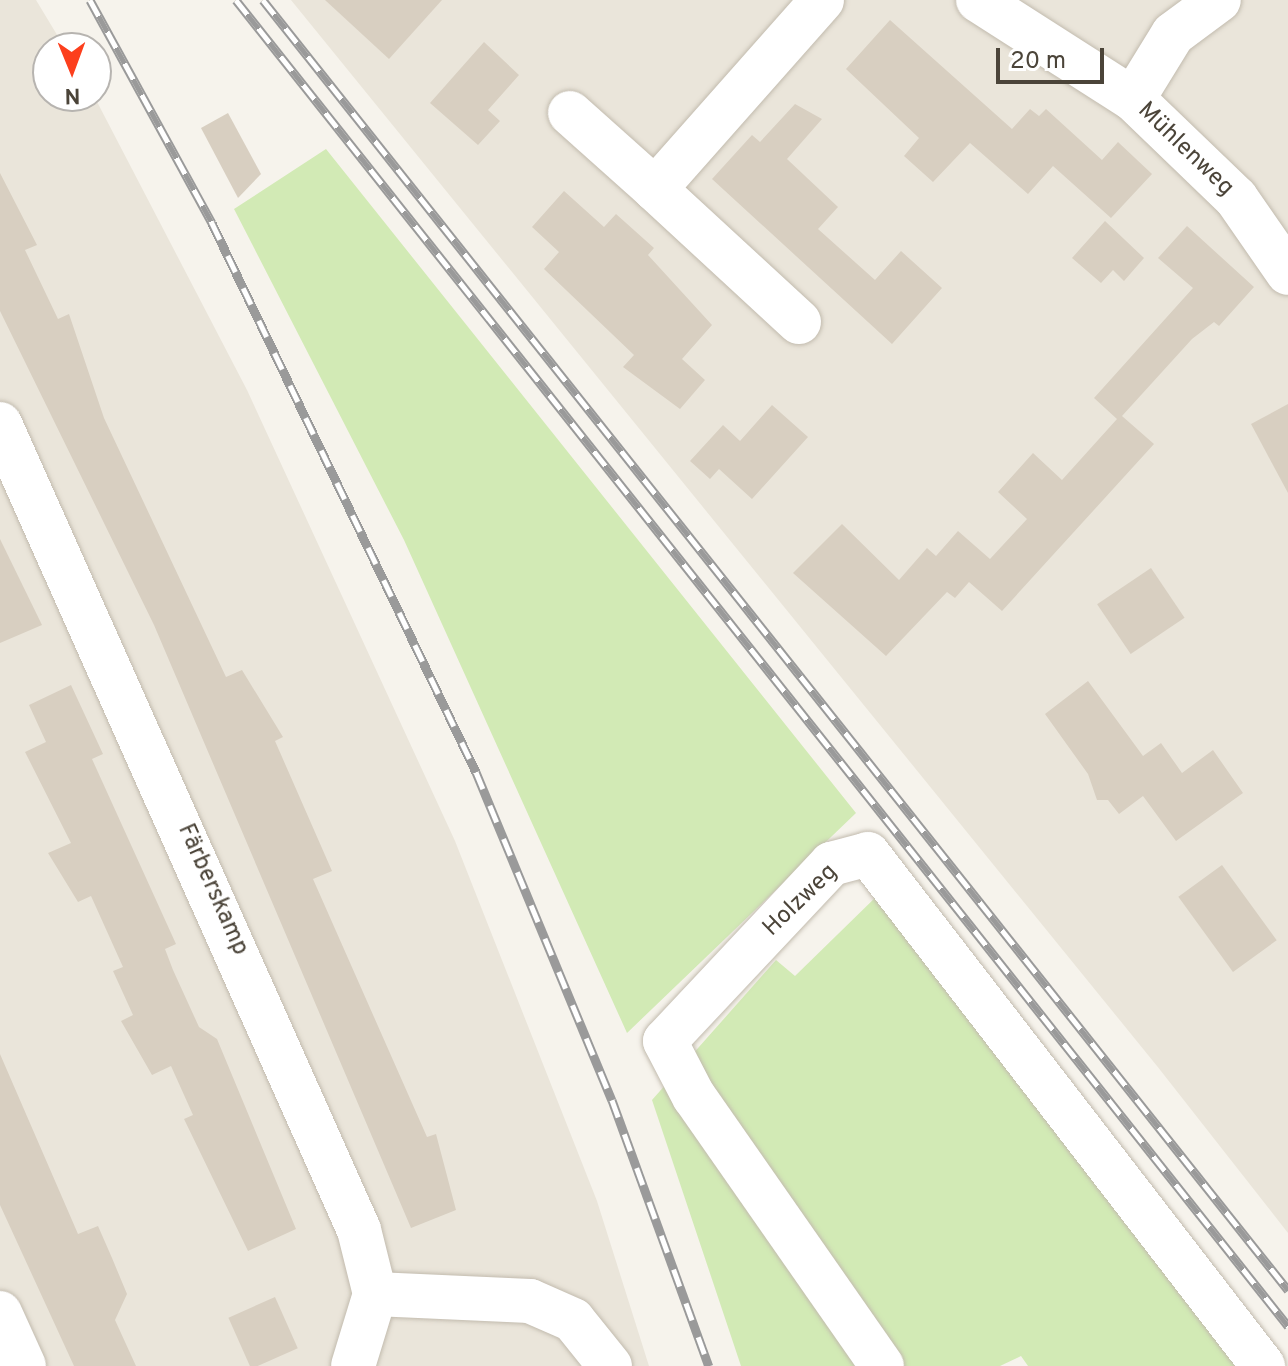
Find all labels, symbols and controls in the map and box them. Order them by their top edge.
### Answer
north arrow [32,32,112,112]
scale bar [1000,32,1108,82]
text: 20 m [1010,47,1066,77]
text: N [64,81,81,108]
street label: Mühlenweg [1131,97,1239,203]
street label: Färberskamp [170,820,254,960]
street label: Holzweg [758,859,844,943]

